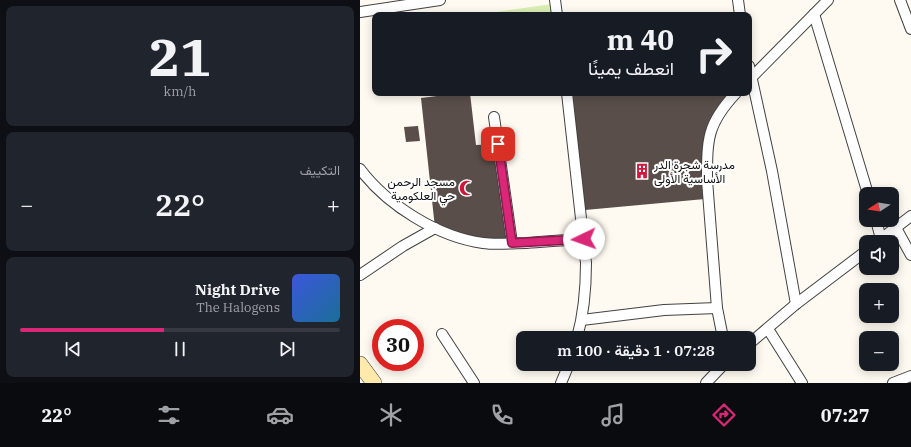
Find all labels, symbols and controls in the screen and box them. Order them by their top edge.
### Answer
text: 40 m [607,21,674,58]
text: 21 [149,23,211,90]
icon: right [688,28,740,80]
text: انعطف يمينًا [588,57,674,80]
text: km/h [164,83,196,100]
pin [481,127,515,161]
icon: arrive [487,133,509,155]
place label: مدرسة شجرة الدر الأساسية الأولى [653,157,735,187]
text: التكييف [300,162,340,179]
building icon: مدرسة شجرة الدر الأساسية الأولى [633,162,651,180]
place label: مسجد الرحمن حي العلكومية [388,174,455,206]
mosque icon: مسجد الرحمن حي العلكومية [458,179,476,197]
text: 22° [155,185,205,224]
north arrow [859,187,899,227]
map controls [859,187,899,371]
text: − [20,190,33,219]
text: + [327,190,340,219]
position arrow [563,218,605,260]
button: sound [859,235,899,275]
text: Night Drive [195,280,280,299]
button: + [859,283,899,323]
text: The Halogens [196,299,280,316]
speed limit sign: 30 [372,319,424,371]
button: − [859,331,899,371]
icon: previous [62,338,84,360]
icon: pause [169,338,191,360]
icon: next [276,338,298,360]
text: 07:28 · 1 دقيقة · 100 m [557,341,715,360]
icon: filters [155,401,183,429]
icon: car [266,401,294,429]
icon: climate [377,401,405,429]
icon: phone [488,401,516,429]
icon: music [599,401,627,429]
icon: directions [710,401,738,429]
text: 22° [42,404,72,427]
text: 07:27 [821,404,869,427]

